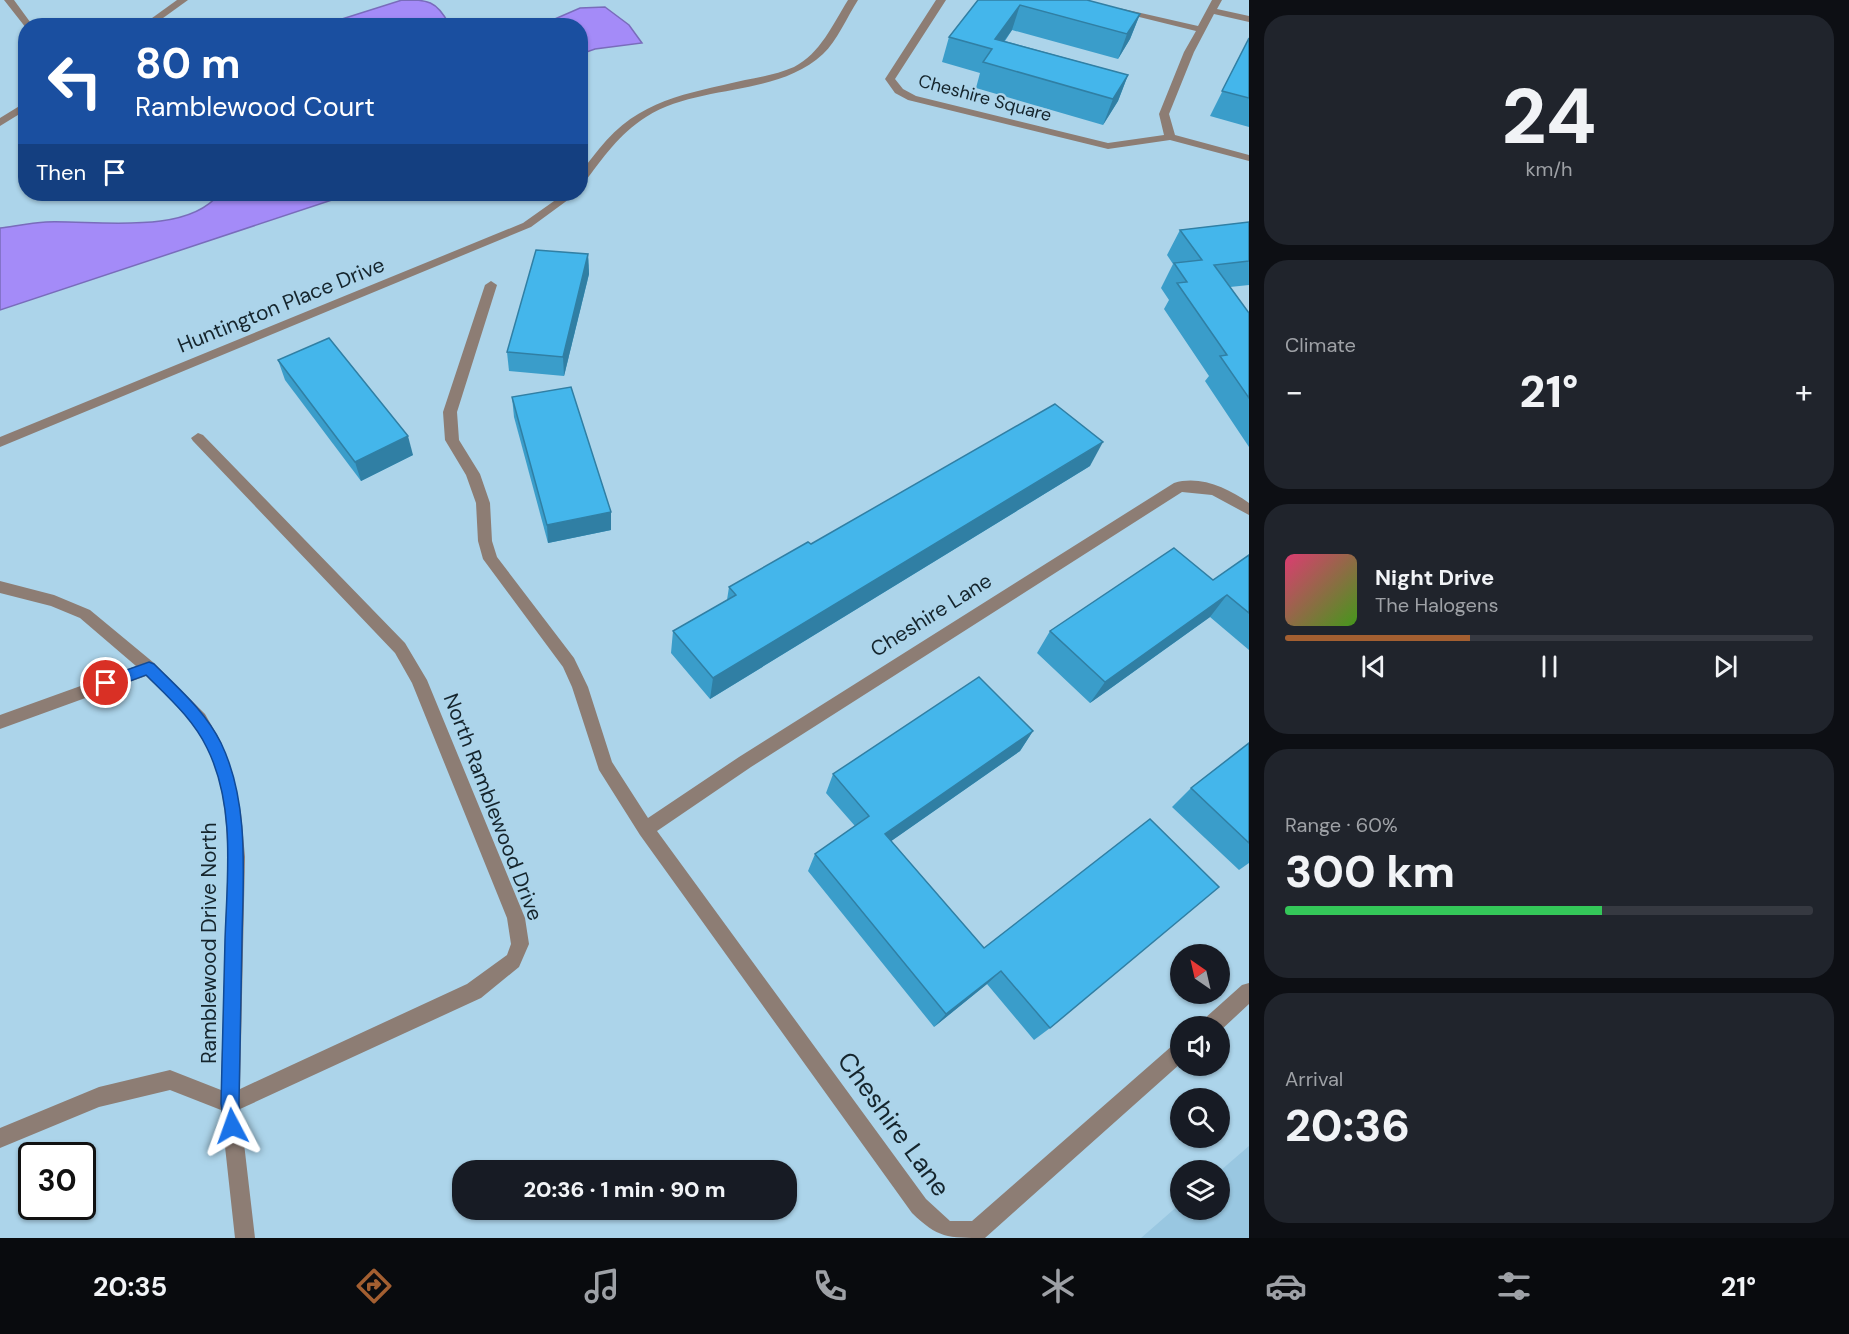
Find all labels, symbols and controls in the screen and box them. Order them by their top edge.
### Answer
text: 80 m [135,36,241,91]
icon: left [36,42,114,120]
text: 24 [1501,66,1597,167]
street label: Cheshire Square [916,69,1054,127]
text: Ramblewood Court [135,89,375,124]
icon: arrive [98,156,131,189]
text: km/h [1525,156,1573,182]
text: Then [36,158,86,187]
street label: Huntington Place Drive [173,251,389,359]
text: Climate [1285,332,1356,358]
text: 21° [1519,362,1579,421]
text: − [1285,370,1303,413]
text: + [1795,370,1813,413]
text: Night Drive [1375,563,1494,592]
street label: Cheshire Lane [865,567,997,663]
text: The Halogens [1375,592,1498,618]
icon: previous [1357,650,1390,683]
icon: pause [1533,650,1566,683]
icon: next [1709,650,1742,683]
pin [80,657,131,708]
icon: arrive [89,666,122,699]
street label: North Ramblewood Drive [437,689,549,925]
text: Range · 60% [1285,812,1398,838]
street label: Ramblewood Drive North [195,822,223,1064]
text: 300 km [1285,842,1455,901]
north arrow [1170,944,1230,1004]
map controls [1170,944,1230,1220]
button: sound [1170,1016,1230,1076]
street label: Cheshire Lane [830,1045,958,1203]
text: Arrival [1285,1066,1343,1092]
button: search [1170,1088,1230,1148]
position arrow [200,1094,264,1158]
text: 20:36 [1285,1096,1410,1155]
speed limit sign: 30 [18,1142,96,1220]
button: layers [1170,1160,1230,1220]
text: 20:36 · 1 min · 90 m [523,1175,726,1204]
icon: directions [353,1265,395,1307]
icon: music [581,1265,623,1307]
icon: phone [809,1265,851,1307]
icon: climate [1037,1265,1079,1307]
icon: car [1265,1265,1307,1307]
icon: filters [1493,1265,1535,1307]
text: 20:35 [93,1269,167,1304]
text: 21° [1721,1269,1756,1304]

